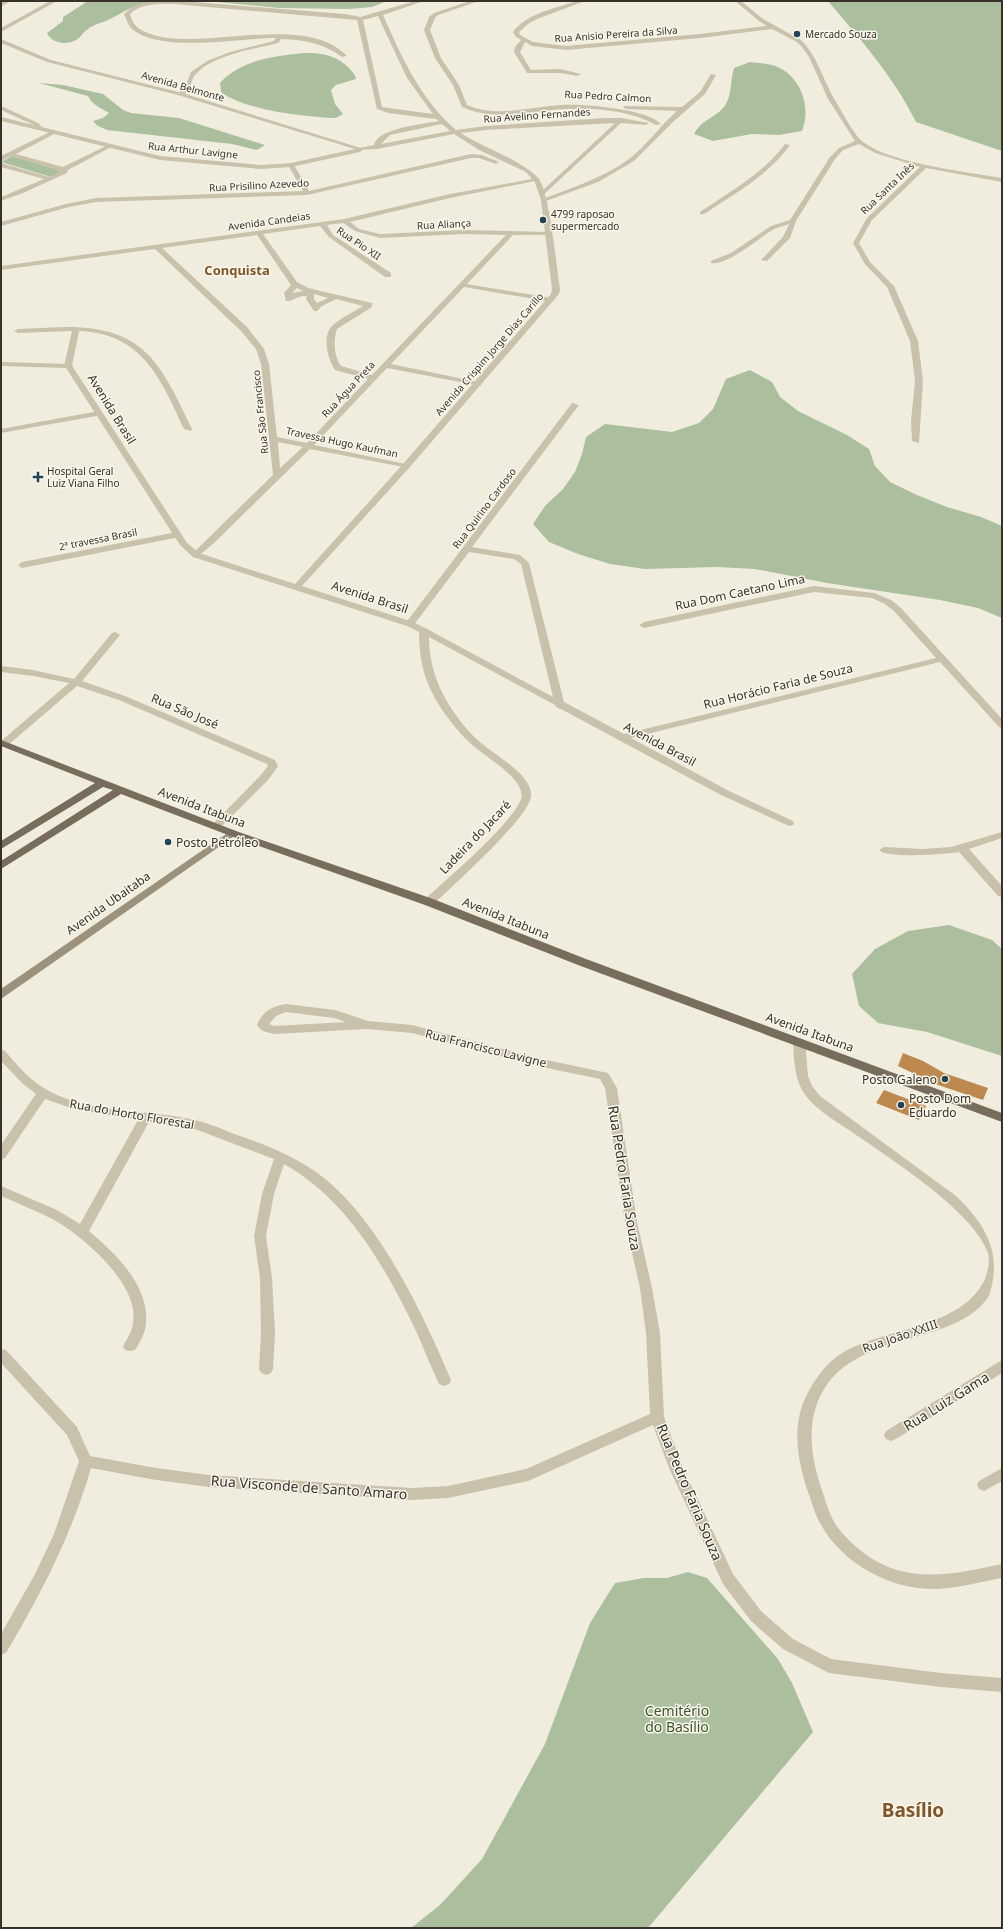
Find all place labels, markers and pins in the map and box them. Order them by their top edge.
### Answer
place label: Mercado Souza [805,27,877,41]
marker: Mercado Souza [792,29,802,39]
place label: 4799 raposao supermercado [551,207,619,233]
marker: 4799 raposao supermercado [538,215,548,225]
place label: Hospital Geral Luiz Viana Filho [47,464,119,490]
marker: Hospital Geral Luiz Viana Filho [32,471,44,483]
place label: Posto Petróleo [176,834,258,851]
marker: Posto Petróleo [163,837,173,847]
place label: Posto Galeno [862,1071,937,1088]
marker: Posto Galeno [940,1074,950,1084]
place label: Posto Dom Eduardo [909,1090,971,1121]
marker: Posto Dom Eduardo [896,1100,906,1110]

